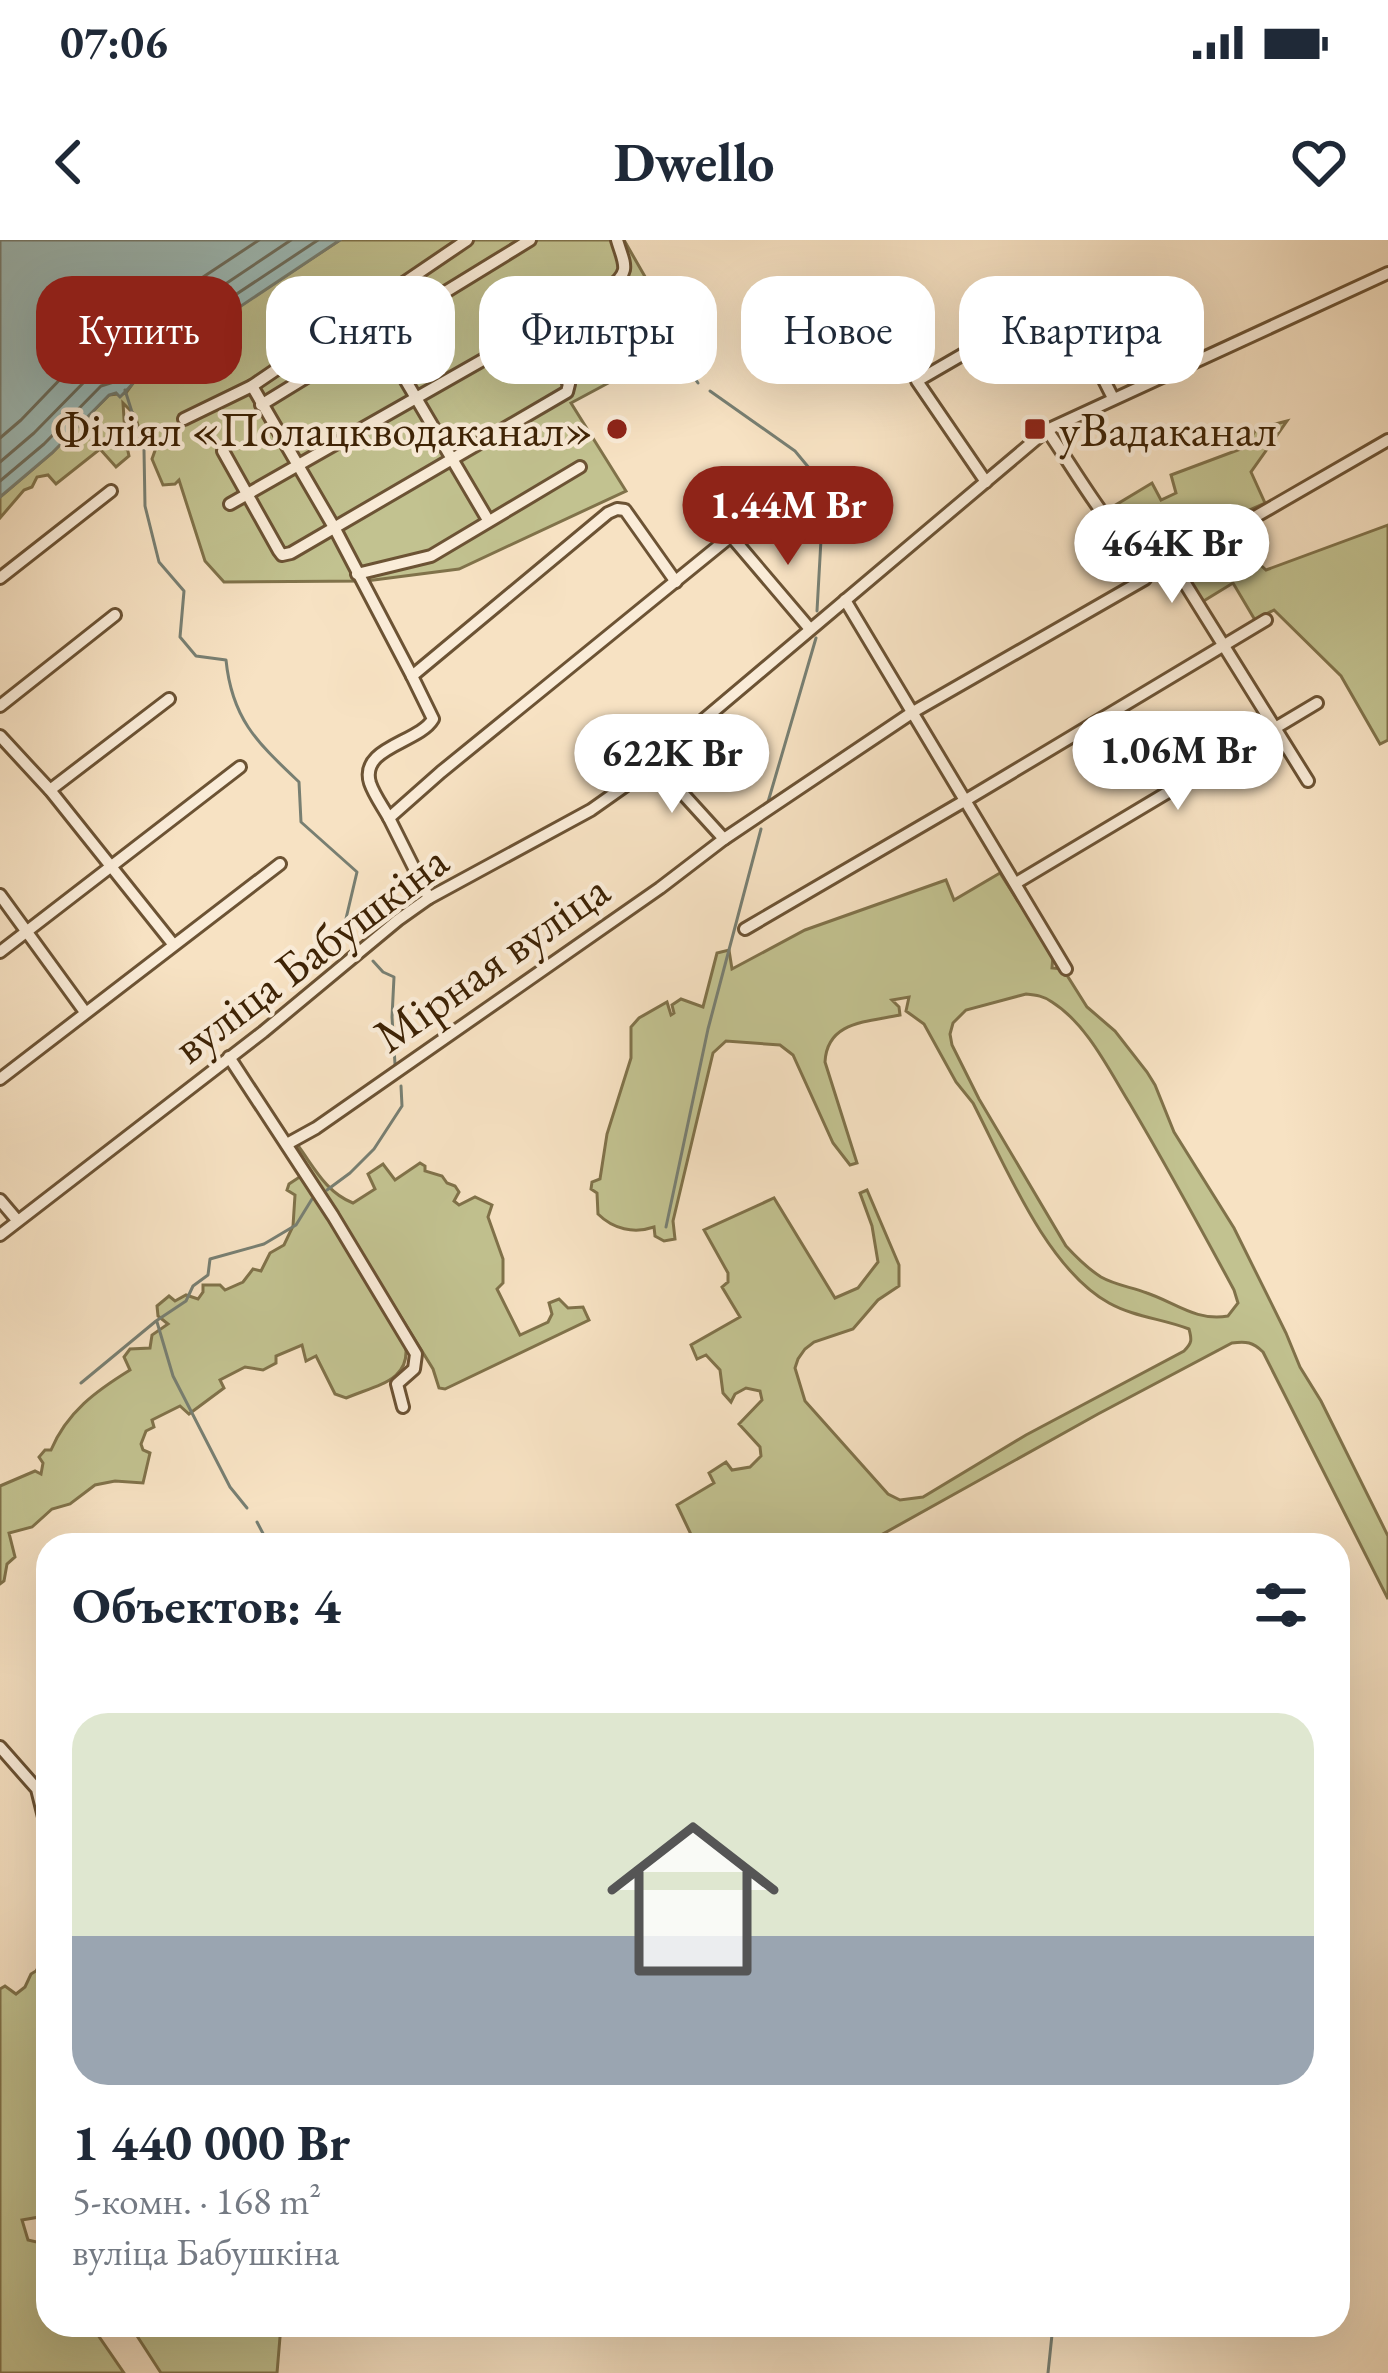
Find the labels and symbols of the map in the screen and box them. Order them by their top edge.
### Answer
place label: Філіял «Полацкводаканал» [54,398,593,460]
place label: уВадаканал [1059,398,1277,460]
marker: Філіял «Полацкводаканал» [604,416,630,442]
marker: уВадаканал [1022,416,1048,442]
pin: 1.44M Br [664,466,912,568]
pin: 464K Br [1061,504,1283,606]
pin: 1.06M Br [1054,711,1302,813]
pin: 622K Br [561,714,783,816]
street label: вуліца Бабушкіна [160,829,461,1077]
street label: Мірная вуліца [361,858,621,1066]

